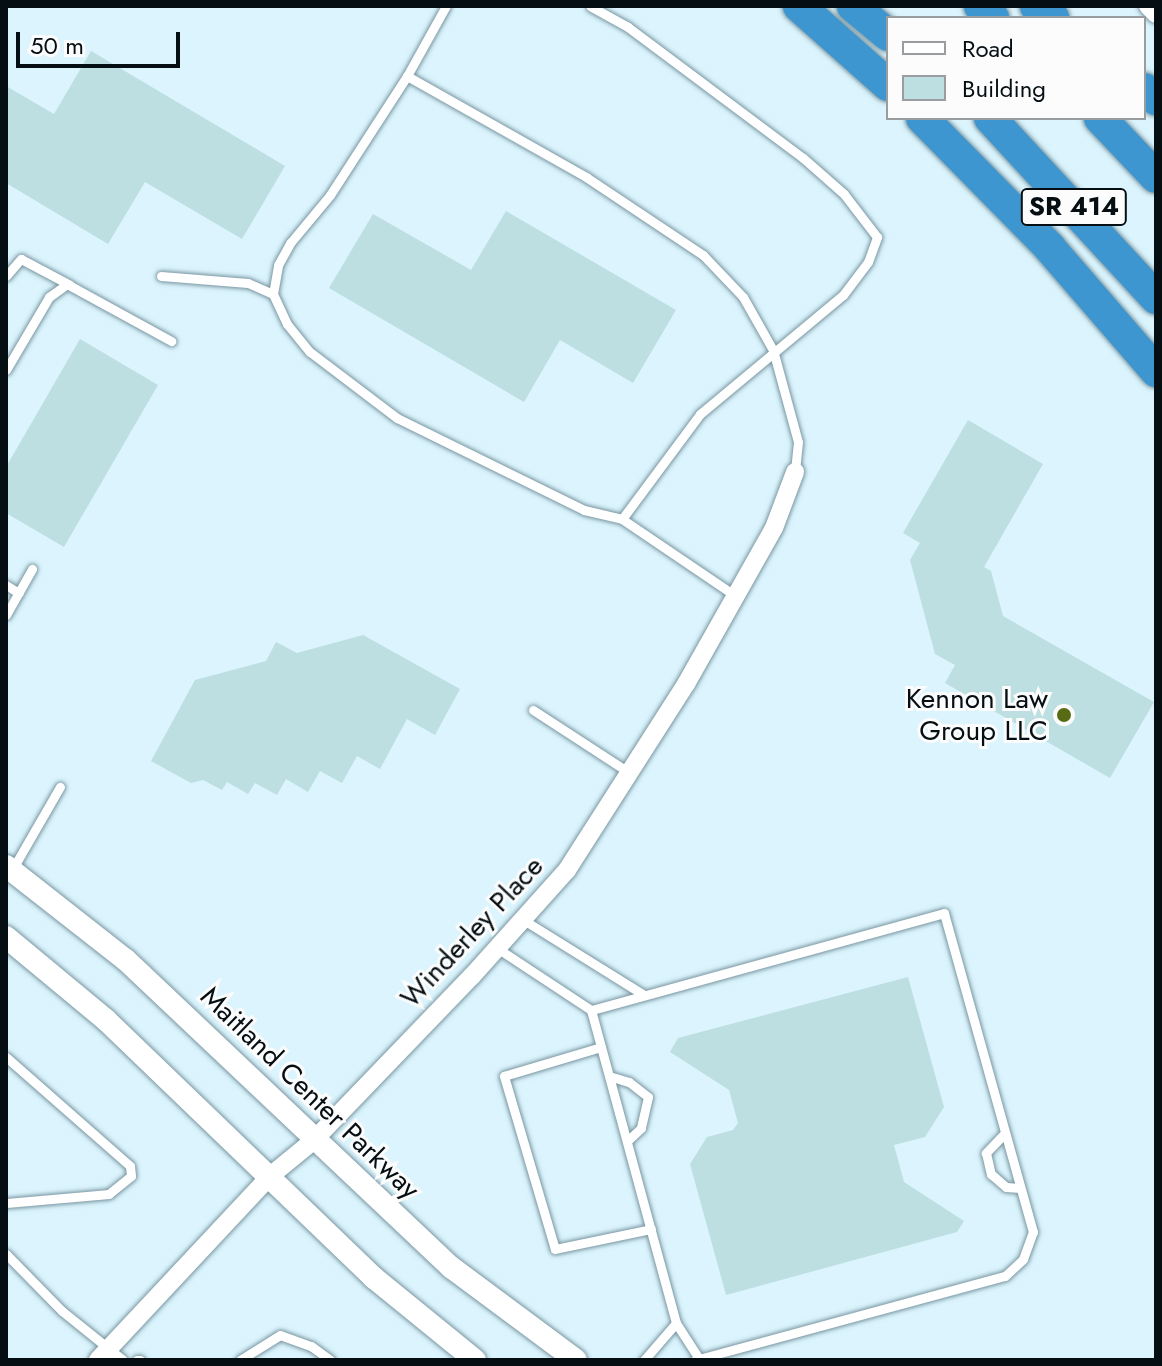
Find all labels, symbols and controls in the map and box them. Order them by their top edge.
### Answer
scale bar [20,16,184,66]
legend [886,16,1146,120]
text: 50 m [30,28,84,63]
text: Road [962,31,1014,66]
text: Building [962,71,1046,106]
road number: SR 414 [1020,185,1128,229]
place label: Kennon Law Group LLC [906,682,1048,748]
marker: Kennon Law Group LLC [1055,706,1073,724]
street label: Winderley Place [394,850,550,1014]
street label: Maitland Center Parkway [193,980,427,1206]

